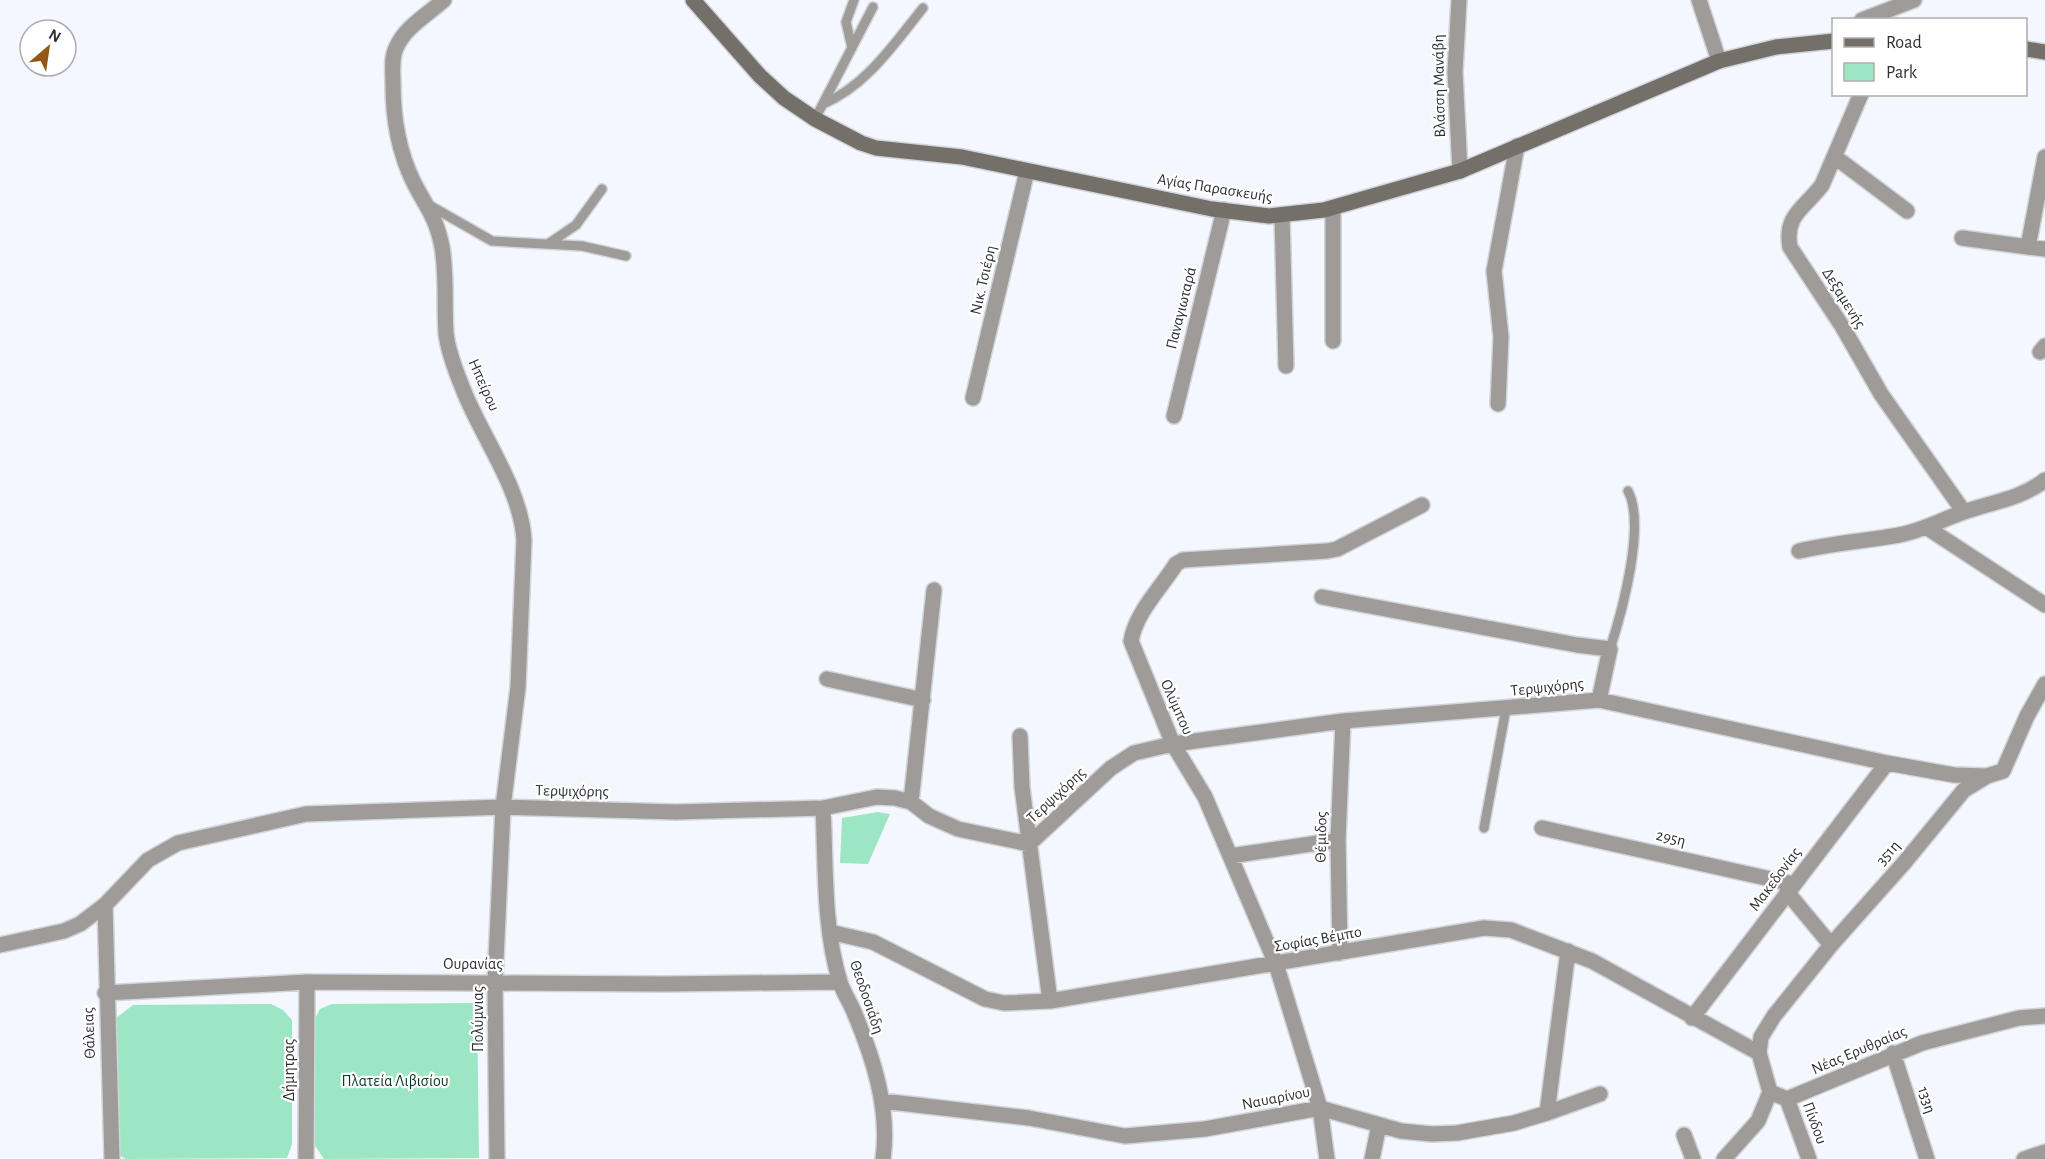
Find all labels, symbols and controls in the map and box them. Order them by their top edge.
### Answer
north arrow [18,18,78,78]
legend [1832,18,2027,96]
text: N [46,26,64,45]
street label: Βλάσση Μανάβη [1430,34,1448,138]
text: Road [1886,34,1922,52]
text: Park [1886,64,1918,82]
street label: Αγίας Παρασκευής [1156,171,1274,206]
street label: Νικ. Τσιέρη [967,244,999,316]
street label: Παναγιωταρά [1163,265,1199,351]
street label: Δεξαμενής [1818,265,1869,332]
street label: Ηπείρου [465,357,503,413]
street label: Τερψιχόρης [1510,675,1585,700]
street label: Ολύμπου [1158,677,1196,737]
street label: Τερψιχόρης [1024,764,1089,827]
street label: Τερψιχόρης [535,782,609,801]
street label: Θέμιδος [1313,811,1330,863]
street label: 295η [1655,827,1687,849]
street label: 351η [1873,838,1903,868]
street label: Μακεδονίας [1746,844,1805,914]
street label: Σοφίας Βέμπο [1273,923,1363,956]
street label: Ουρανίας [443,956,503,973]
street label: Θεοδοσιάδη [847,958,887,1036]
street label: Πολύμνιας [470,986,487,1052]
street label: Θάλειας [80,1007,99,1059]
street label: Νέας Ερυθραίας [1809,1023,1909,1078]
street label: Δήμητρας [281,1039,298,1101]
park label: Πλατεία Λιβισίου [341,1073,449,1089]
street label: Ναυαρίνου [1241,1084,1311,1112]
street label: 133η [1915,1085,1939,1115]
street label: Πίνδου [1800,1100,1830,1146]

